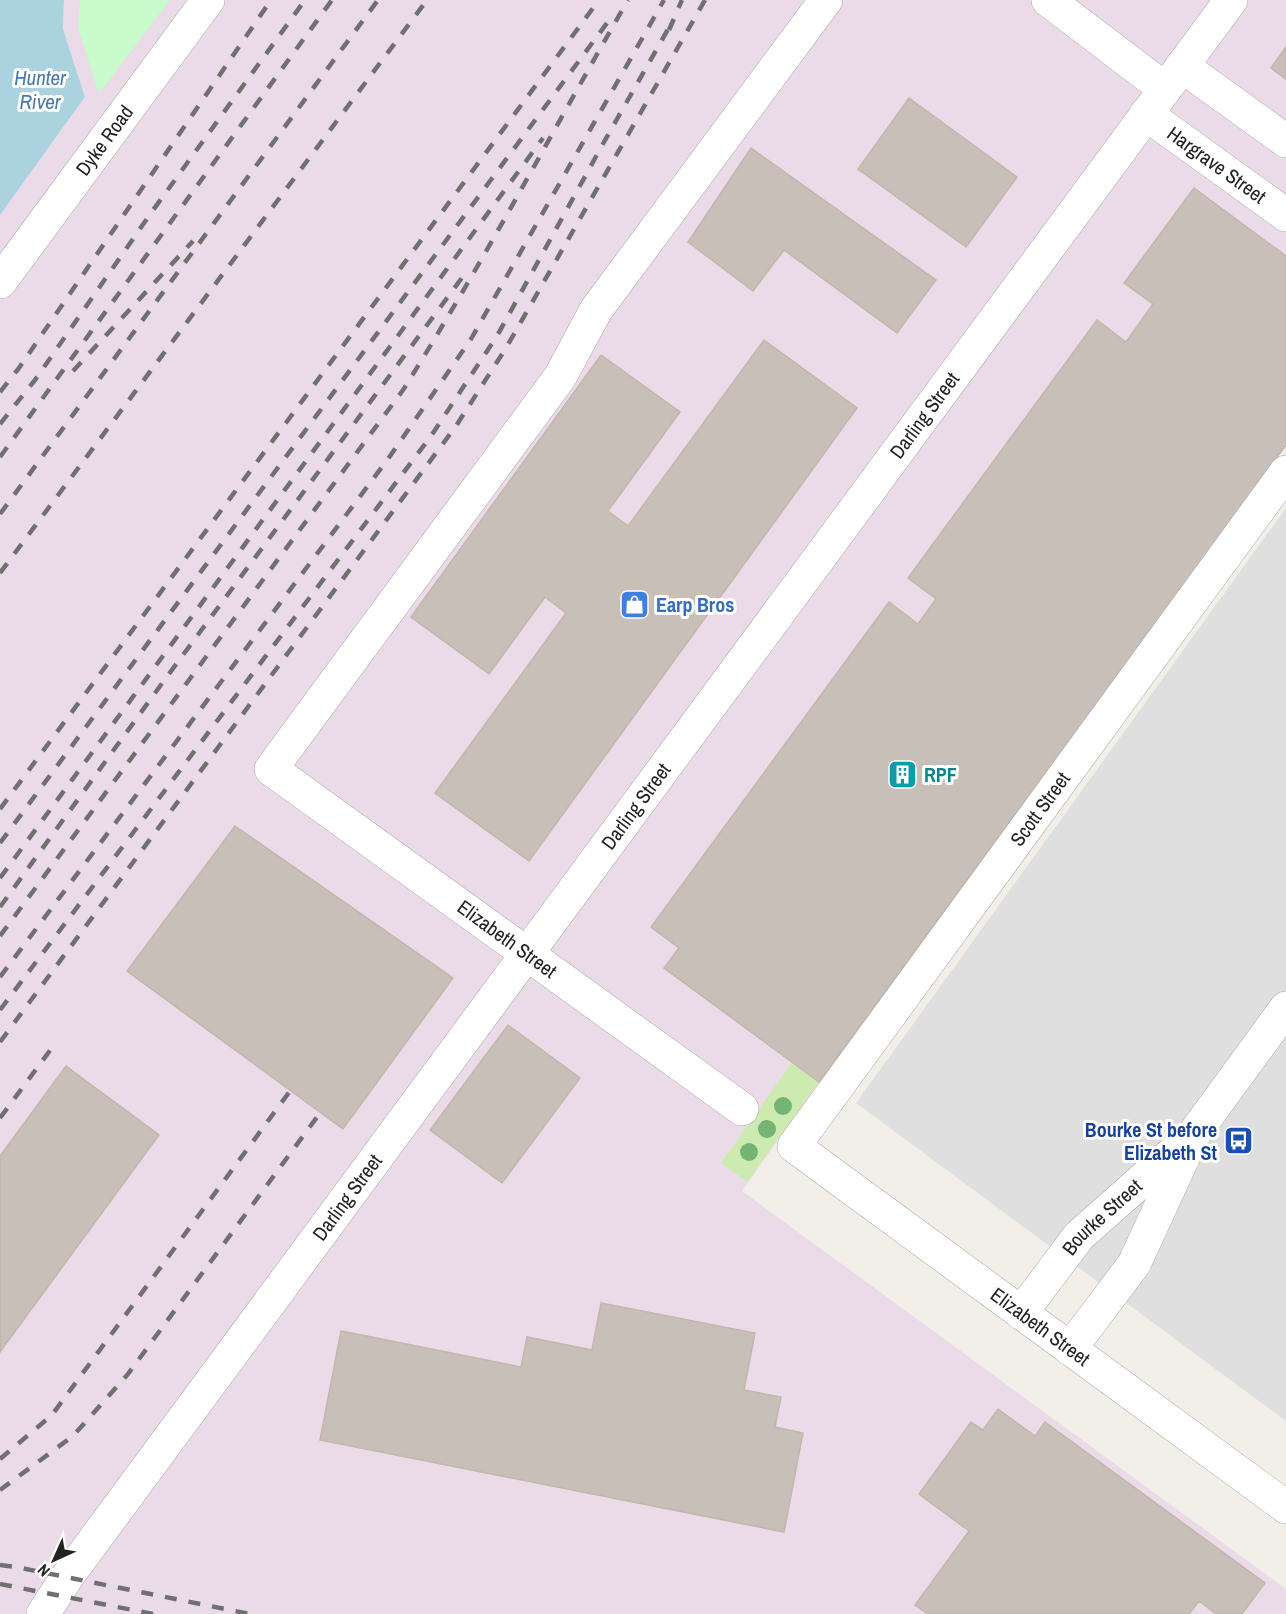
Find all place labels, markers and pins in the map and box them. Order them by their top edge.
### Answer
shop icon: Earp Bros [619,589,651,621]
place label: Earp Bros [656,591,734,618]
building icon: RPF [887,759,919,791]
place label: RPF [924,761,957,788]
place label: Bourke St before Elizabeth St [1085,1116,1218,1166]
bus stop icon: Bourke St before Elizabeth St [1222,1125,1254,1157]

